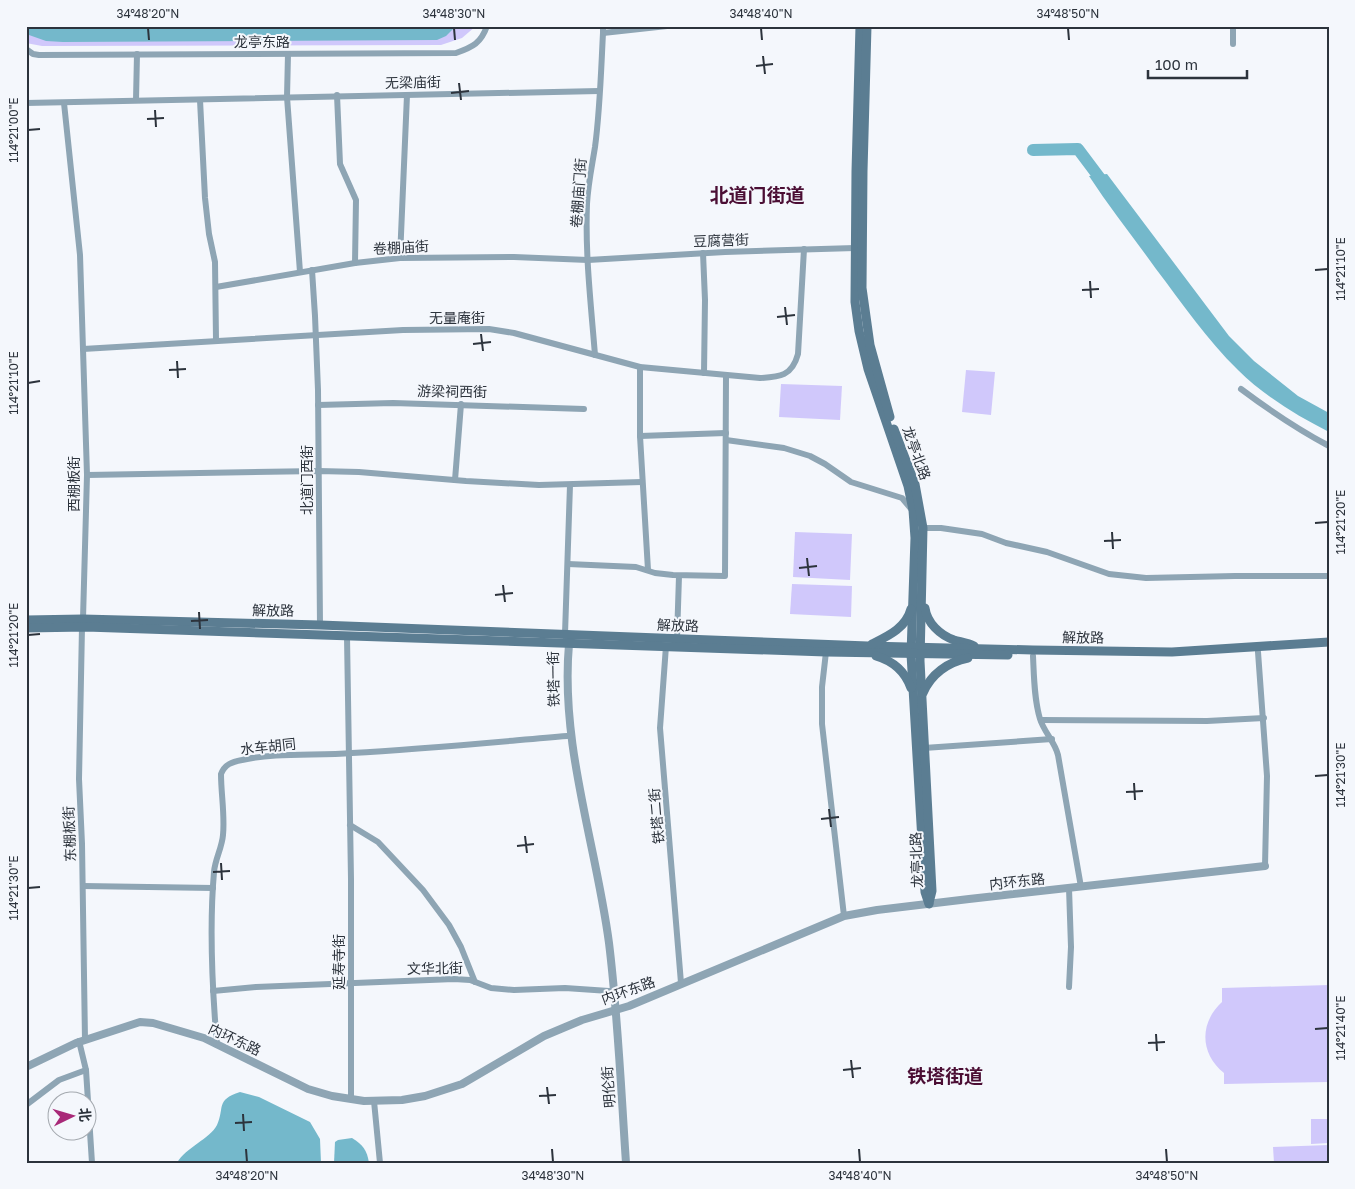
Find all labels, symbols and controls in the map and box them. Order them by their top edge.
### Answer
text: 34°48'20"N [117,6,179,21]
text: 34°48'30"N [423,6,485,21]
text: 34°48'40"N [729,6,793,21]
text: 34°48'50"N [1037,6,1099,21]
street label: 龙亭东路 [234,33,290,50]
scale bar [1148,48,1246,80]
text: 100 m [1155,55,1198,73]
street label: 无梁庙街 [385,73,441,91]
text: 114°21'00"E [6,97,21,163]
street label: 卷棚庙门街 [567,157,589,229]
district label: 北道门街道 [709,183,805,206]
street label: 豆腐营街 [693,231,749,249]
street label: 卷棚庙街 [373,237,429,257]
text: 114°21'10"E [1333,237,1348,301]
street label: 无量庵街 [429,309,485,326]
text: 114°21'10"E [6,351,21,415]
street label: 游梁祠西街 [417,382,487,400]
street label: 龙亭北路 [899,424,935,482]
street label: 北道门西街 [298,445,315,515]
street label: 西棚板街 [65,456,82,512]
text: 114°21'20"E [1333,490,1348,554]
street label: 解放路 [252,601,294,619]
text: 114°21'20"E [6,603,21,667]
street label: 解放路 [657,616,699,634]
street label: 解放路 [1062,628,1104,646]
street label: 铁塔一街 [544,651,562,707]
street label: 水车胡同 [239,735,297,757]
text: 114°21'30"E [1333,743,1348,807]
street label: 铁塔二街 [645,787,667,845]
street label: 东棚板街 [60,806,78,862]
street label: 龙亭北路 [907,832,925,888]
text: 114°21'30"E [6,856,21,920]
street label: 内环东路 [988,870,1046,892]
street label: 延寿寺街 [330,934,347,990]
street label: 文华北街 [407,959,463,977]
street label: 内环东路 [599,972,657,1008]
text: 114°21'40"E [1333,995,1348,1061]
street label: 内环东路 [206,1019,264,1059]
district label: 铁塔街道 [907,1064,983,1087]
street label: 明伦街 [598,1065,618,1109]
north arrow [48,1092,98,1142]
text: 北 [76,1107,95,1123]
text: 34°48'20"N [216,1168,278,1183]
text: 34°48'30"N [522,1168,584,1183]
text: 34°48'40"N [828,1168,892,1183]
text: 34°48'50"N [1136,1168,1198,1183]

